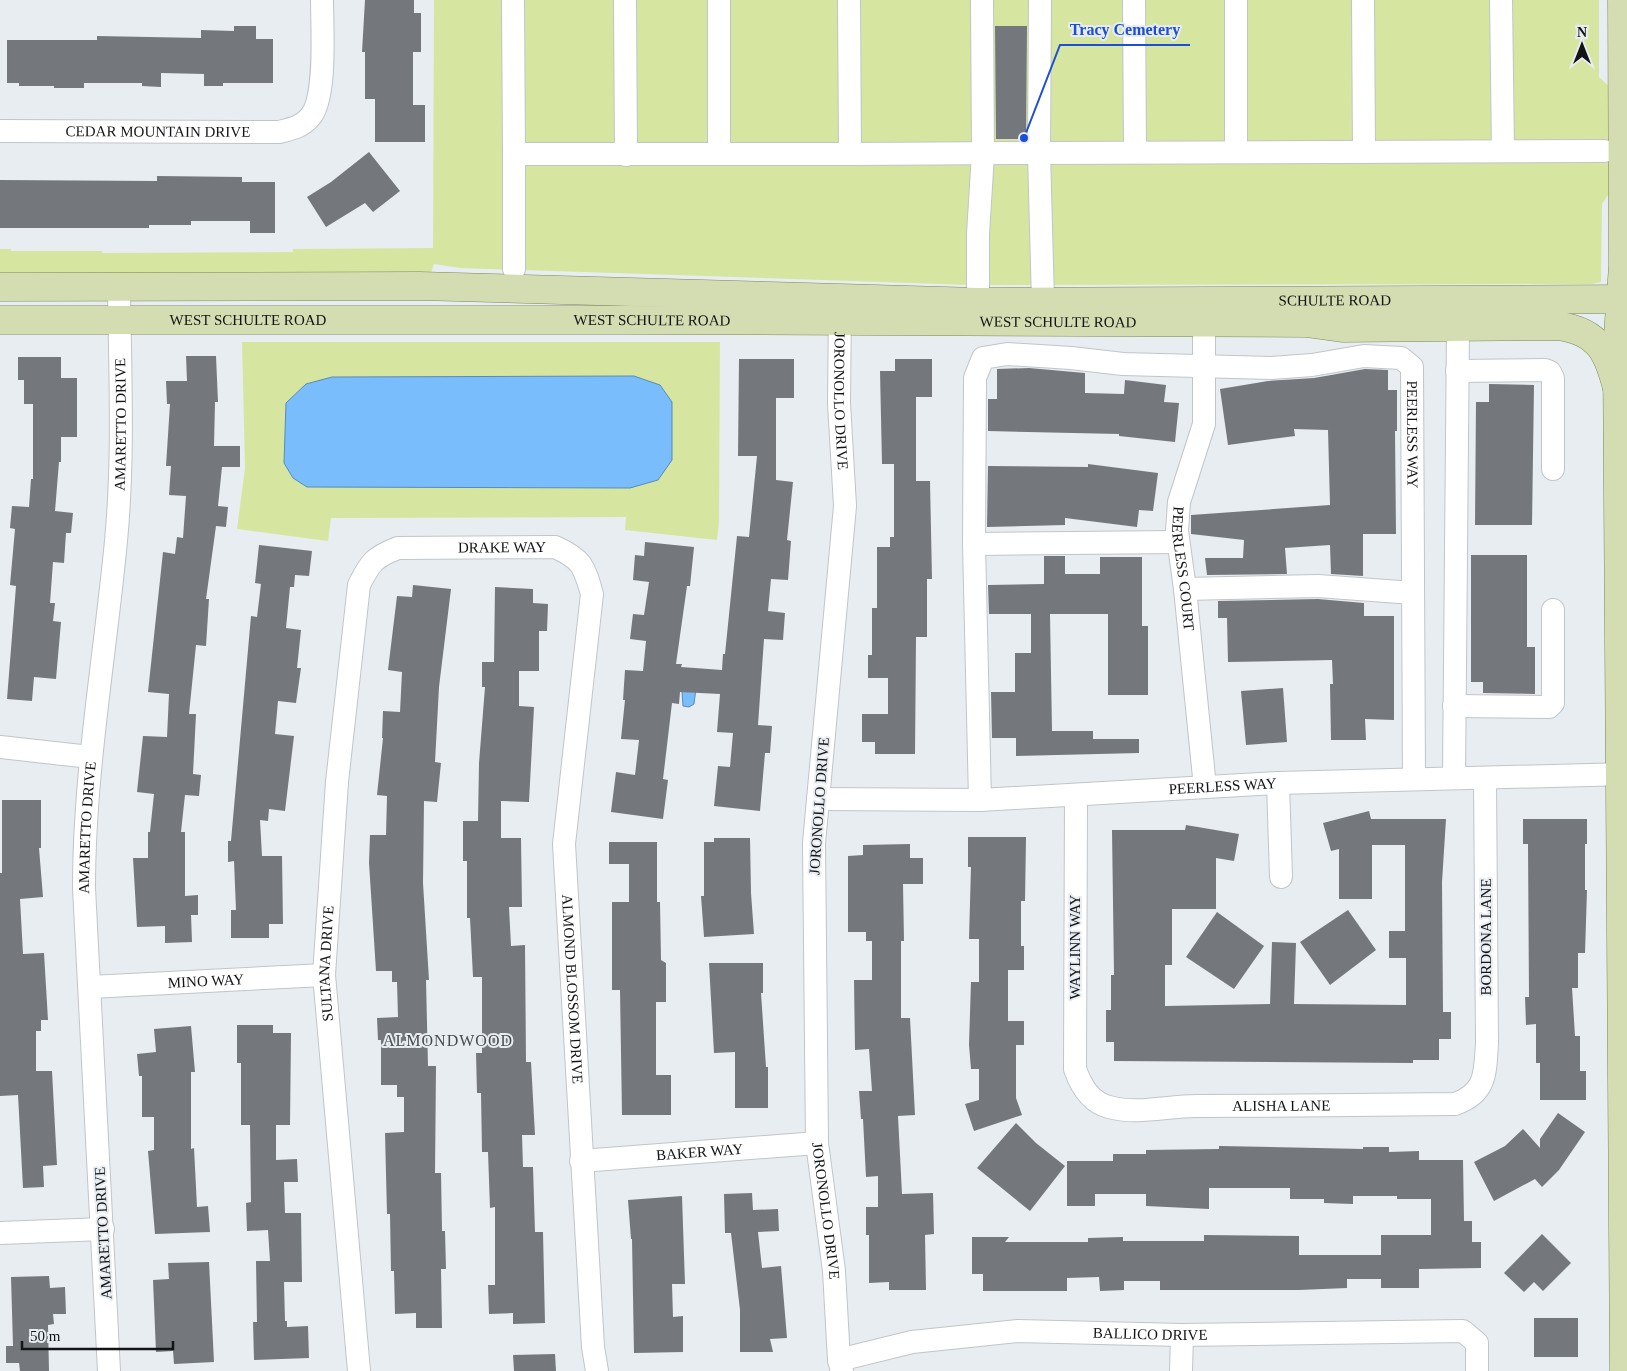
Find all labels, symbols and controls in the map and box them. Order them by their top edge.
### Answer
callout: Tracy Cemetery [1060,14,1190,45]
north arrow [1557,20,1607,70]
text: Tracy Cemetery [1070,21,1180,39]
text: N [1577,25,1587,40]
street label: CEDAR MOUNTAIN DRIVE [66,123,250,140]
street label: SCHULTE ROAD [1278,292,1391,309]
street label: WEST SCHULTE ROAD [170,312,327,328]
street label: WEST SCHULTE ROAD [574,312,731,328]
street label: WEST SCHULTE ROAD [980,314,1137,330]
street label: JORONOLLO DRIVE [831,332,851,470]
street label: AMARETTO DRIVE [111,358,129,491]
street label: PEERLESS WAY [1404,380,1421,489]
street label: PEERLESS COURT [1169,506,1197,632]
street label: DRAKE WAY [458,539,546,556]
street label: JORONOLLO DRIVE [806,737,832,875]
street label: AMARETTO DRIVE [76,761,99,894]
street label: PEERLESS WAY [1168,775,1277,797]
street label: BORDONA LANE [1478,878,1494,996]
street label: ALMOND BLOSSOM DRIVE [559,894,586,1084]
street label: WAYLINN WAY [1067,894,1083,999]
street label: SULTANA DRIVE [316,905,337,1022]
street label: MINO WAY [167,971,245,991]
district label: ALMONDWOOD [383,1032,513,1049]
street label: ALISHA LANE [1232,1097,1330,1114]
street label: BAKER WAY [656,1141,744,1163]
street label: JORONOLLO DRIVE [809,1141,842,1280]
street label: AMARETTO DRIVE [92,1166,114,1300]
scale bar [22,1318,174,1350]
street label: BALLICO DRIVE [1093,1325,1208,1343]
text: 50 m [30,1328,61,1344]

